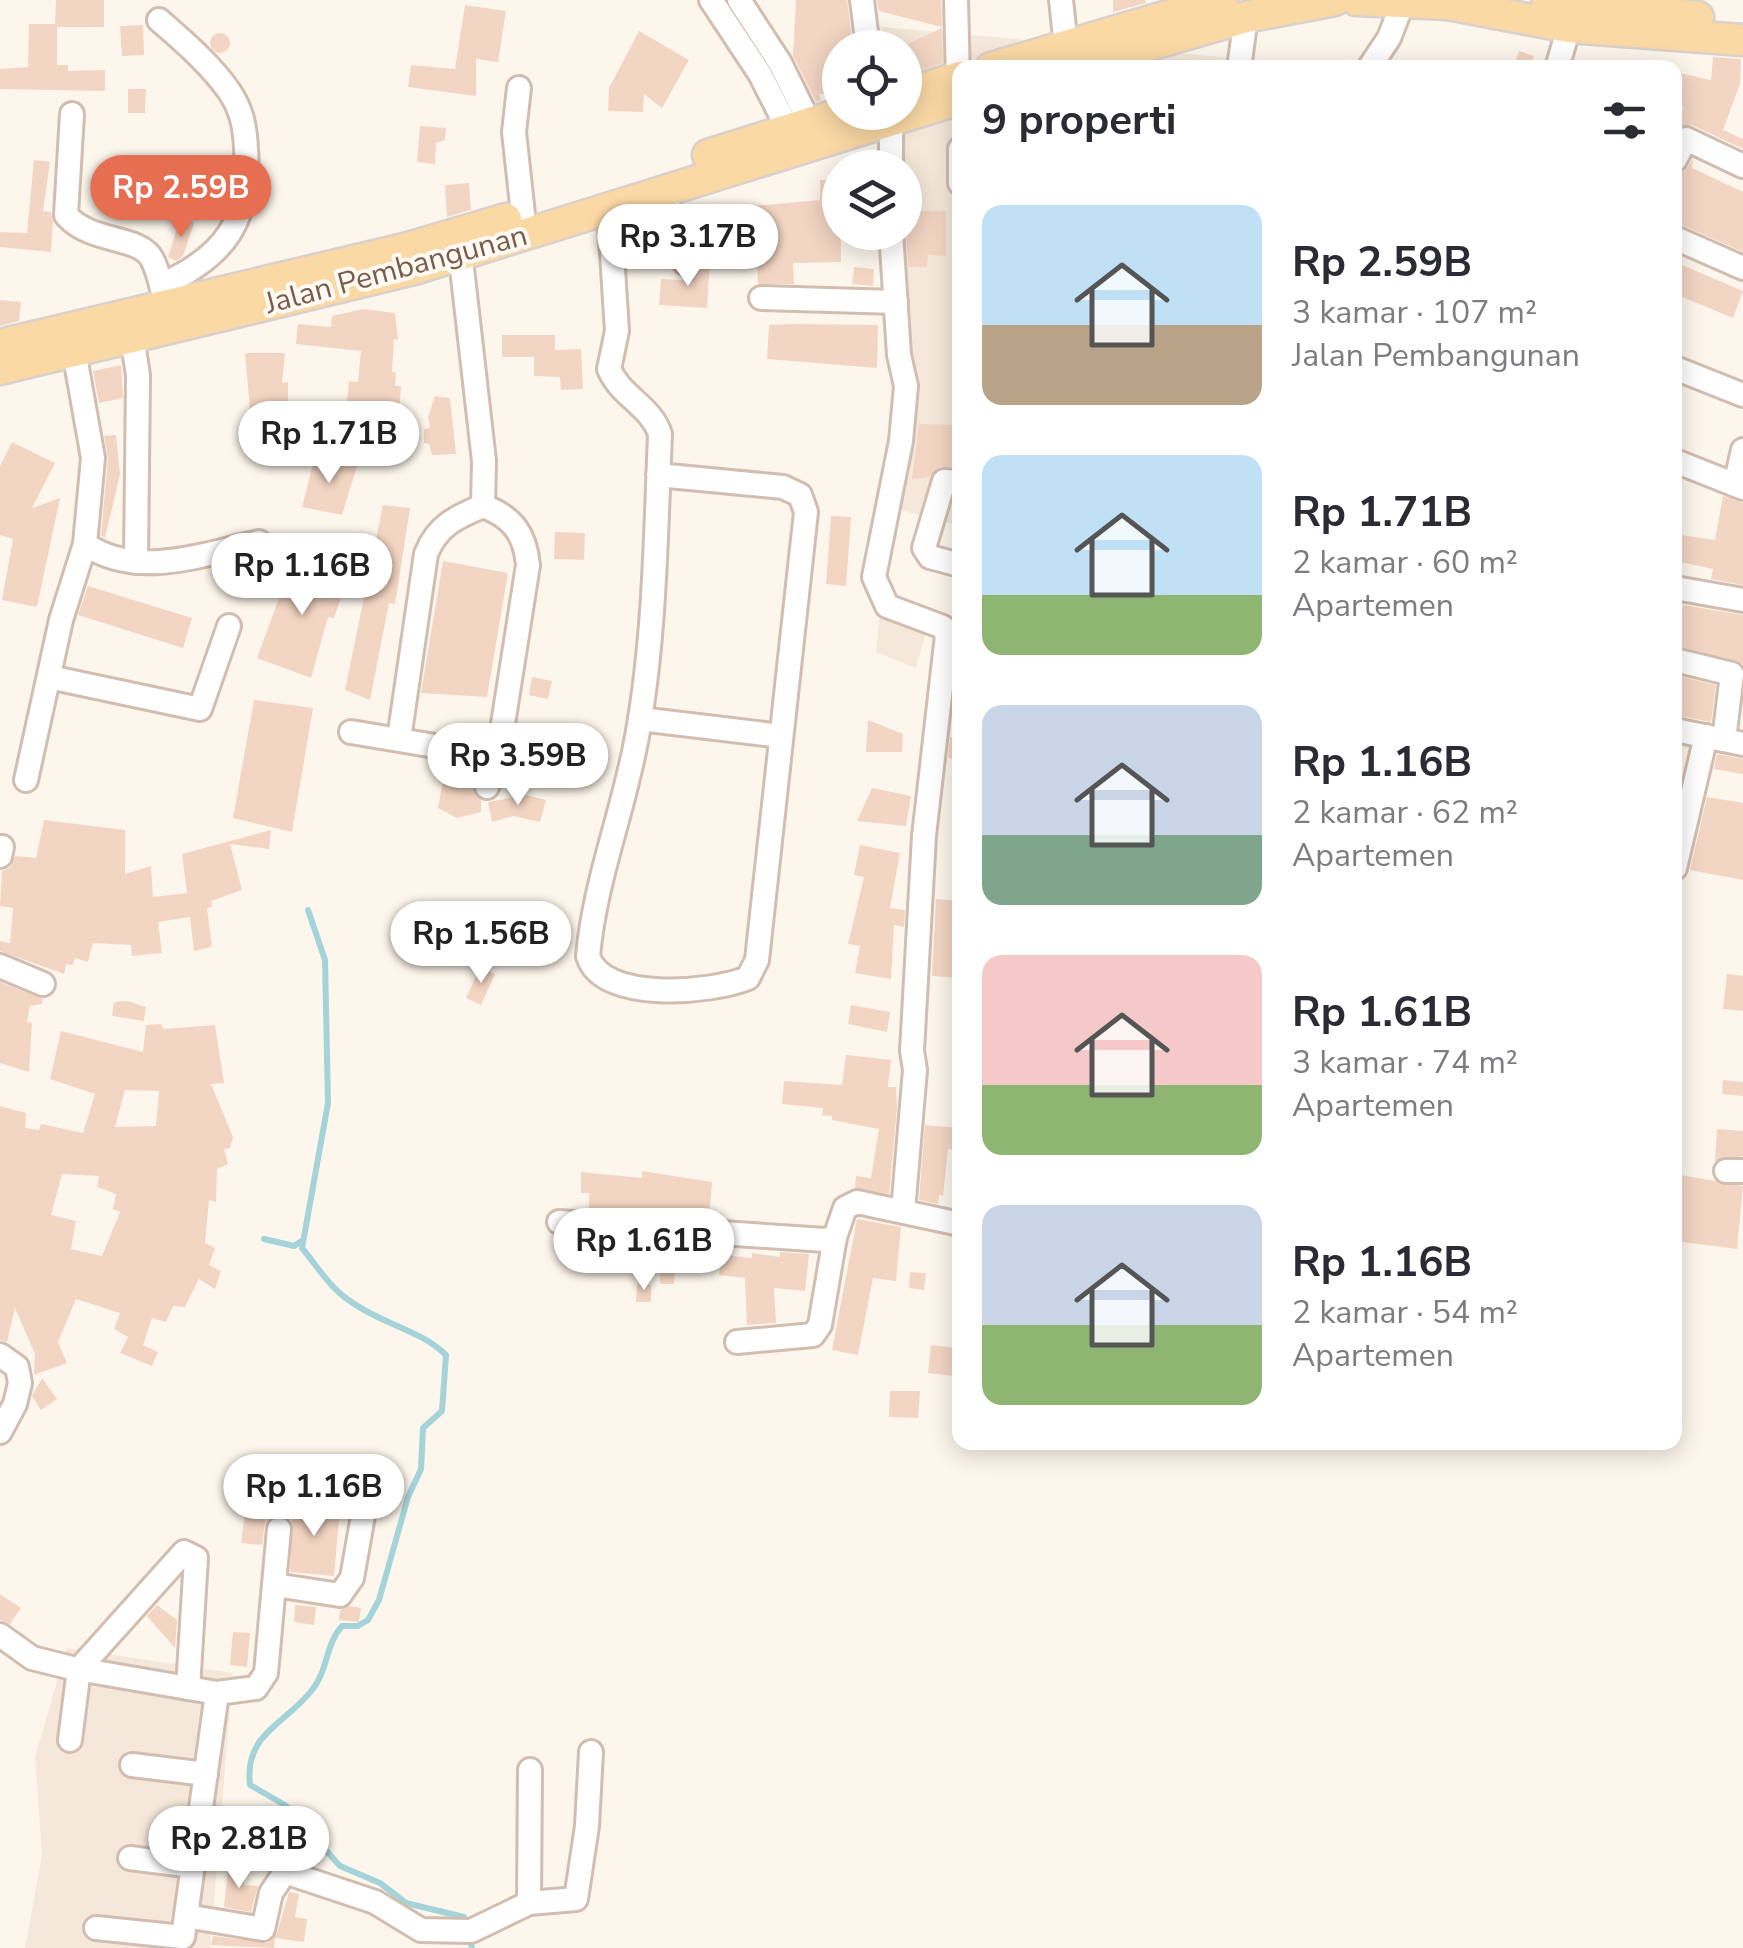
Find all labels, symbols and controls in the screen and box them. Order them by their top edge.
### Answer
map controls [822,30,922,250]
button: locate [822,30,922,130]
text: 9 properti [982,92,1177,149]
icon: filters [1597,93,1652,148]
button: layers [822,150,922,250]
pin: Rp 2.59B [78,155,284,240]
text: Rp 2.59B [112,166,250,209]
pin: Rp 3.17B [585,204,791,289]
street label: Jalan Pembangunan [259,215,532,324]
text: Rp 3.17B [619,215,757,258]
text: Rp 2.59B [1292,234,1472,291]
icon: home [1062,245,1182,365]
text: 3 kamar · 107 m² [1292,291,1537,334]
text: Jalan Pembangunan [1292,334,1580,377]
pin: Rp 1.71B [226,401,432,486]
text: Rp 1.71B [260,412,398,455]
text: Rp 1.71B [1292,484,1472,541]
icon: home [1062,495,1182,615]
pin: Rp 1.16B [199,533,405,618]
text: 2 kamar · 60 m² [1292,541,1518,584]
text: Rp 1.16B [233,544,371,587]
text: Apartemen [1292,584,1454,627]
pin: Rp 3.59B [415,723,621,808]
text: Rp 3.59B [449,734,587,777]
text: Rp 1.16B [1292,734,1472,791]
icon: home [1062,745,1182,865]
text: 2 kamar · 62 m² [1292,791,1518,834]
text: Apartemen [1292,834,1454,877]
pin: Rp 1.56B [378,901,584,986]
text: Rp 1.56B [412,912,550,955]
text: Rp 1.61B [1292,984,1472,1041]
icon: home [1062,995,1182,1115]
text: 3 kamar · 74 m² [1292,1041,1518,1084]
text: Apartemen [1292,1084,1454,1127]
pin: Rp 1.61B [541,1208,747,1293]
text: Rp 1.61B [575,1219,713,1262]
text: Rp 1.16B [1292,1234,1472,1291]
icon: home [1062,1245,1182,1365]
text: 2 kamar · 54 m² [1292,1291,1518,1334]
text: Apartemen [1292,1334,1454,1377]
pin: Rp 1.16B [211,1454,417,1539]
text: Rp 1.16B [245,1465,383,1508]
pin: Rp 2.81B [136,1806,342,1891]
text: Rp 2.81B [170,1817,308,1860]

